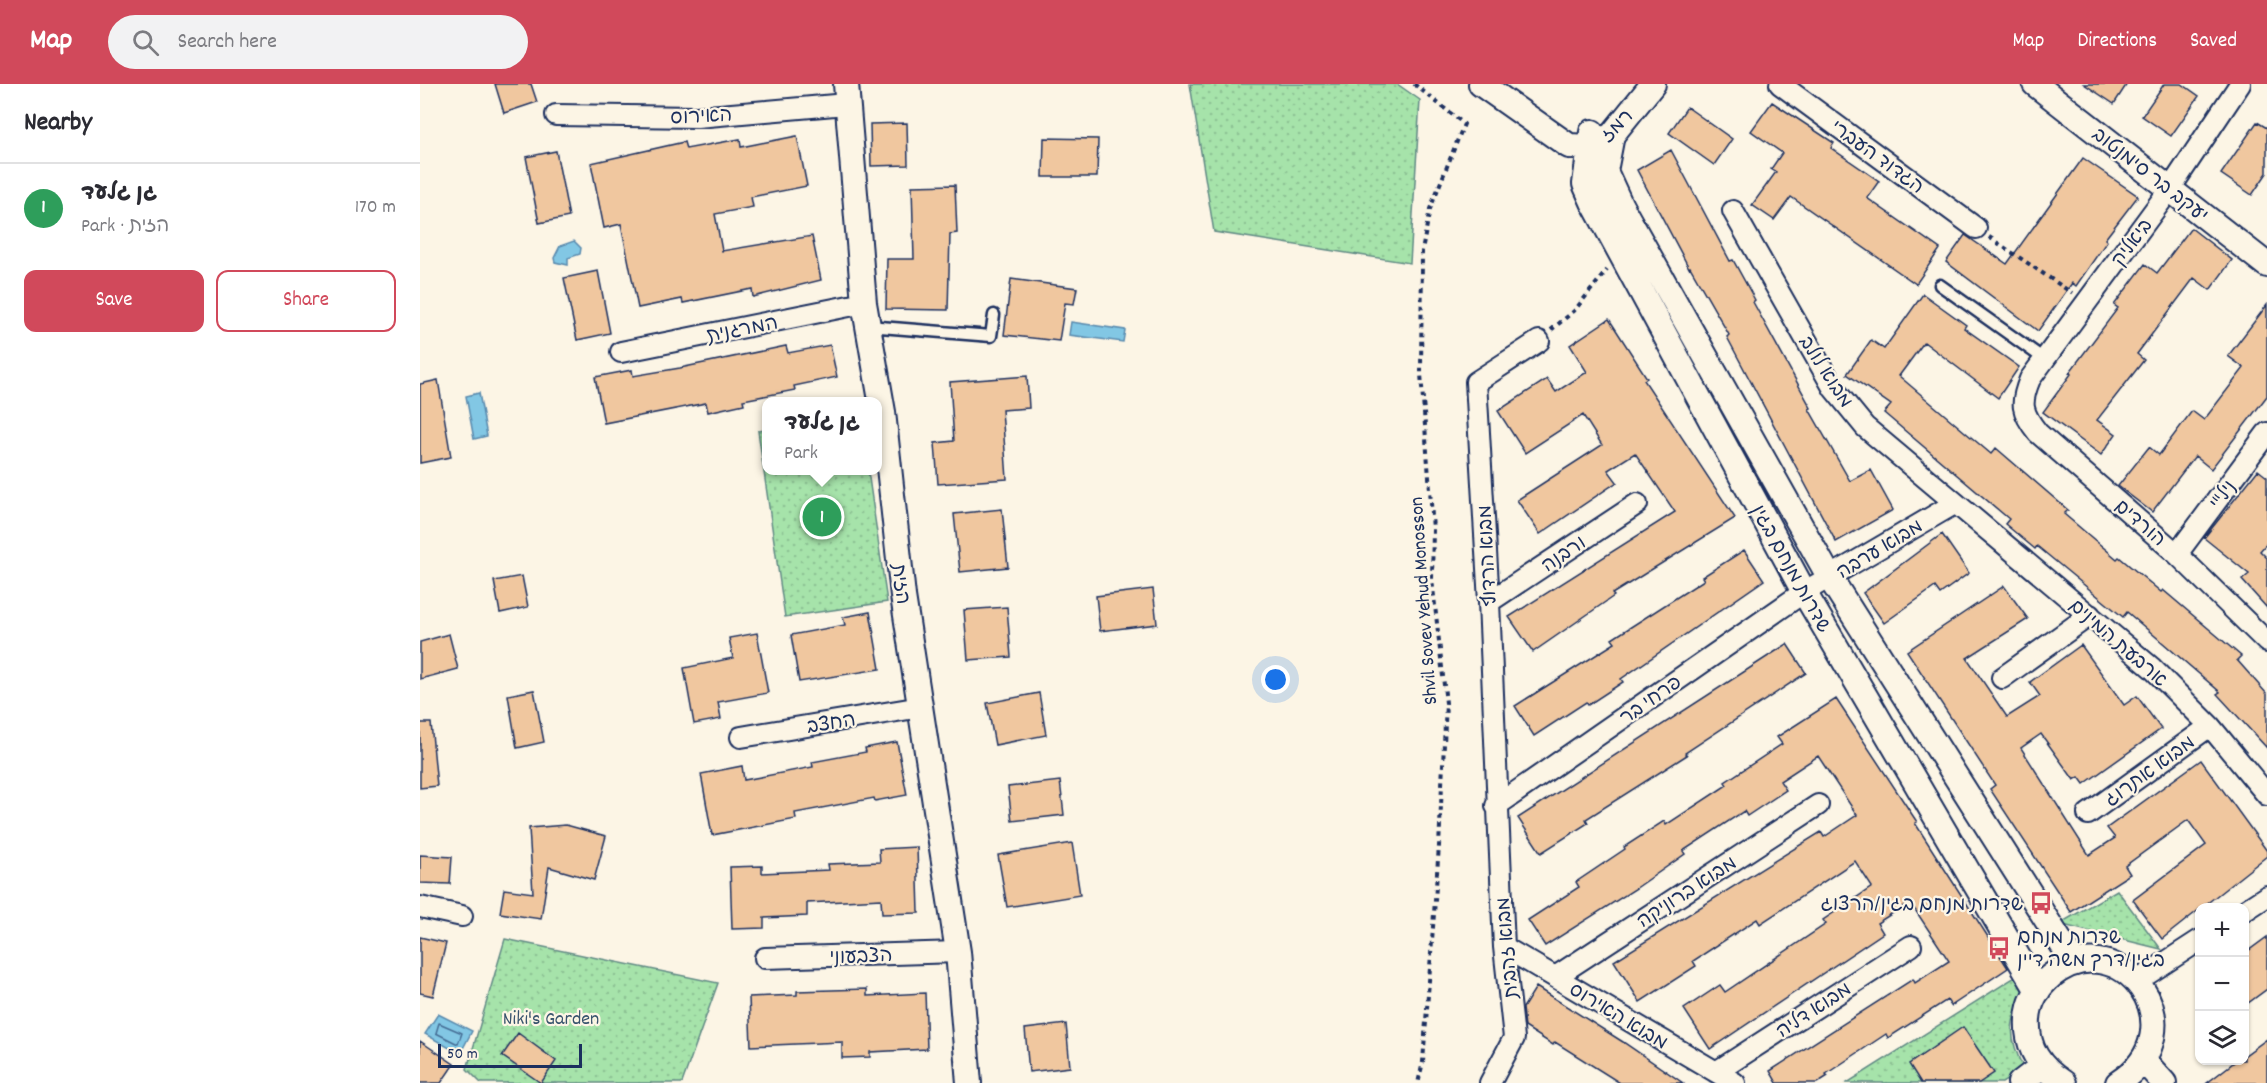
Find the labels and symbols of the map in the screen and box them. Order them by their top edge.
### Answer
street label: האירוס [669,102,733,134]
street label: רמז [1595,104,1641,150]
street label: הגדוד העברי [1824,115,1929,202]
street label: יעקב בר סימנטוב [2085,122,2213,231]
street label: ביאליק [2106,214,2161,274]
street label: המרגנית [704,310,781,352]
street label: מבוא לולב [1791,331,1858,414]
street label: ניל"י [2204,475,2245,516]
pin: 1 [802,494,842,540]
street label: הורדים [2107,494,2171,554]
street label: Shvil Sovev Yehud Monosson [1404,496,1446,706]
street label: שדרות מנחם בגין [1743,500,1836,639]
street label: מבוא הרדוף [1472,504,1506,607]
street label: מבוא ערבה [1832,514,1929,587]
street label: ורבנה [1537,530,1593,581]
street label: הזית [883,562,915,606]
street label: ארבעת המינים [2062,593,2172,695]
your location [1261,665,1290,694]
street label: פרחי בר [1615,670,1688,733]
street label: החצב [805,707,858,743]
street label: מבוא אתרוג [2100,730,2202,815]
street label: מבוא ברוניקה [1632,851,1743,936]
bus stop icon: שדרות מנחם בגין/הרצוג [2028,890,2054,916]
place label: שדרות מנחם בגין/הרצוג [1821,892,2023,920]
street label: מבוא זהבית [1491,896,1527,1001]
place label: שדרות מנחם בגין/דרך משה דיין [2017,925,2165,976]
bus stop icon: שדרות מנחם בגין/דרך משה דיין [1986,935,2012,961]
street label: הצבעוני [829,943,893,973]
street label: מבוא האירוס [1563,977,1672,1058]
street label: מבוא דליה [1771,977,1858,1046]
park label: Niki's Garden [503,1006,599,1034]
scale bar [438,1041,582,1068]

